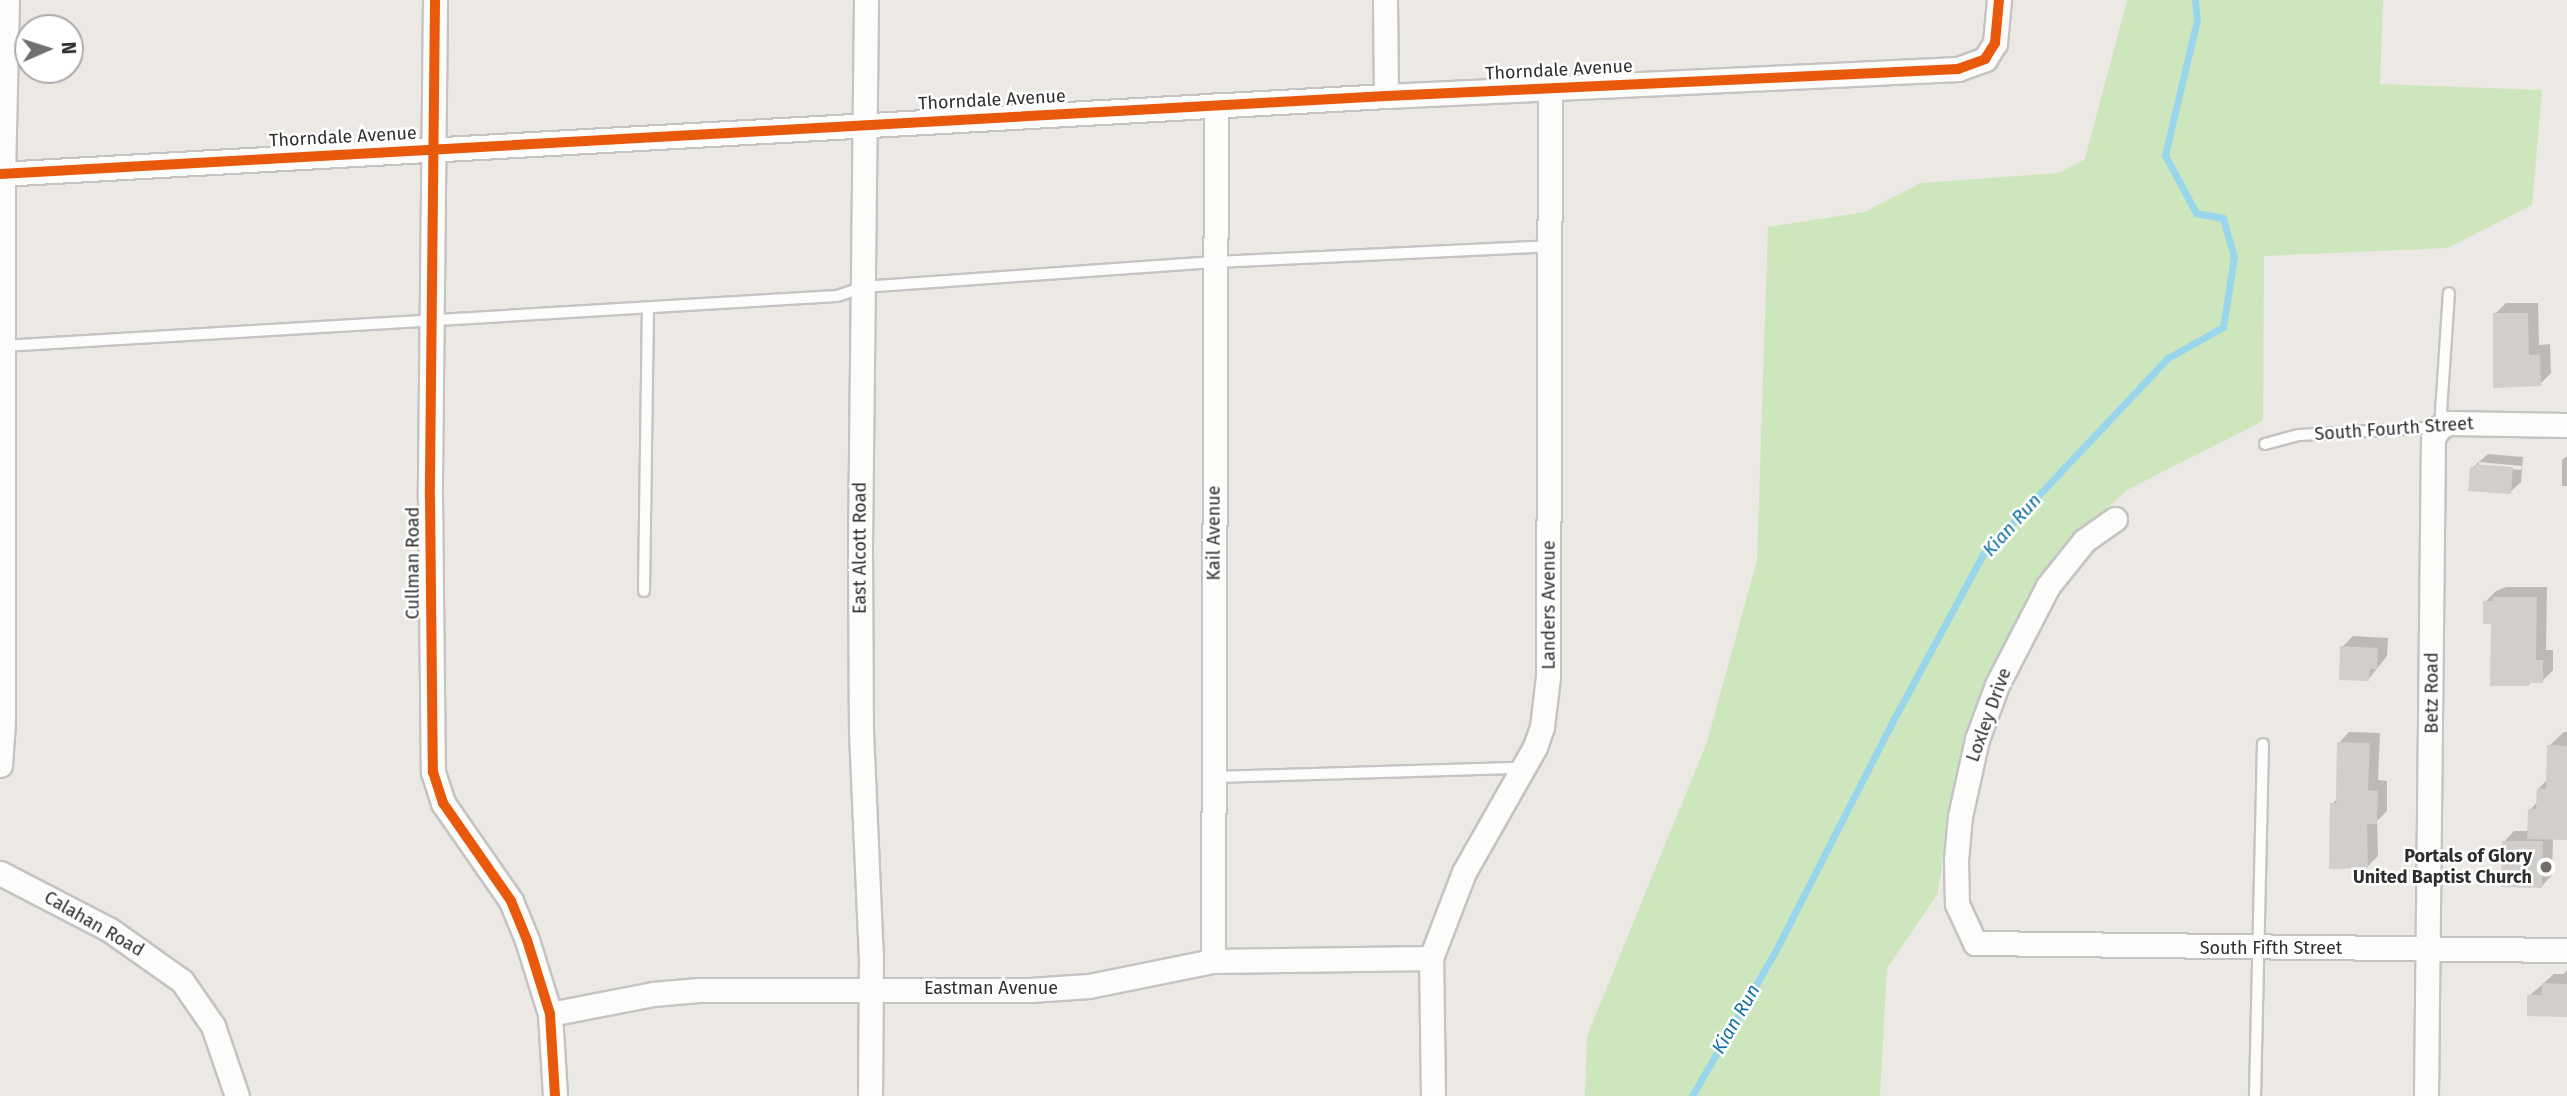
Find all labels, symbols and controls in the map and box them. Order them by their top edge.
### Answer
north arrow [14,14,84,84]
text: N [57,41,80,55]
street label: Thorndale Avenue [1485,55,1633,85]
street label: Thorndale Avenue [918,85,1066,115]
street label: Thorndale Avenue [269,122,417,152]
street label: South Fourth Street [2314,413,2474,445]
street label: East Alcott Road [849,482,871,614]
street label: Kail Avenue [1203,485,1225,581]
water label: Kian Run [1978,489,2046,561]
street label: Cullman Road [402,507,424,619]
street label: Landers Avenue [1538,540,1560,670]
street label: Betz Road [2421,652,2443,734]
street label: Loxley Drive [1962,665,2016,765]
place label: Portals of Glory United Baptist Church [2353,846,2532,888]
marker: Portals of Glory United Baptist Church [2538,859,2554,875]
street label: Calahan Road [40,887,148,961]
street label: South Fifth Street [2200,937,2342,959]
street label: Eastman Avenue [924,977,1058,999]
water label: Kian Run [1707,980,1765,1058]

